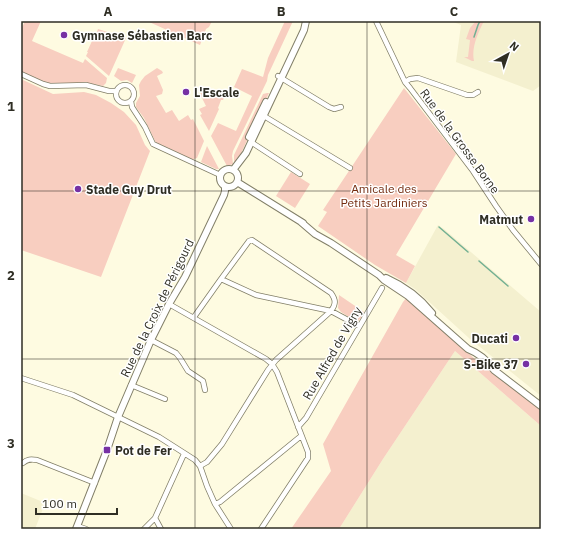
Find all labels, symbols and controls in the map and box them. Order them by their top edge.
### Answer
text: A [104,3,113,20]
text: B [277,3,286,20]
text: C [450,3,459,20]
place label: Gymnase Sébastien Barc [72,28,212,43]
marker: Gymnase Sébastien Barc [59,30,69,40]
north arrow [488,34,528,74]
text: N [507,38,522,54]
place label: L'Escale [194,85,239,100]
street label: Rue de la Grosse Borne [417,86,503,197]
marker: L'Escale [181,87,191,97]
text: 1 [7,98,15,115]
park label: Amicale des Petits Jardiniers [340,181,428,210]
place label: Stade Guy Drut [86,182,172,197]
marker: Stade Guy Drut [73,184,83,194]
place label: Matmut [479,212,523,227]
marker: Matmut [526,214,536,224]
street label: Rue de la Croix de Périgourd [117,237,197,379]
text: 2 [7,267,15,284]
street label: Rue Alfred de Vigny [299,304,365,402]
place label: Ducati [471,331,508,346]
marker: Ducati [511,333,521,343]
place label: S-Bike 37 [463,357,518,372]
marker: S-Bike 37 [521,359,531,369]
text: 3 [7,435,15,452]
place label: Pot de Fer [115,443,172,458]
marker: Pot de Fer [102,445,112,455]
scale bar [36,490,117,516]
text: 100 m [42,496,77,511]

